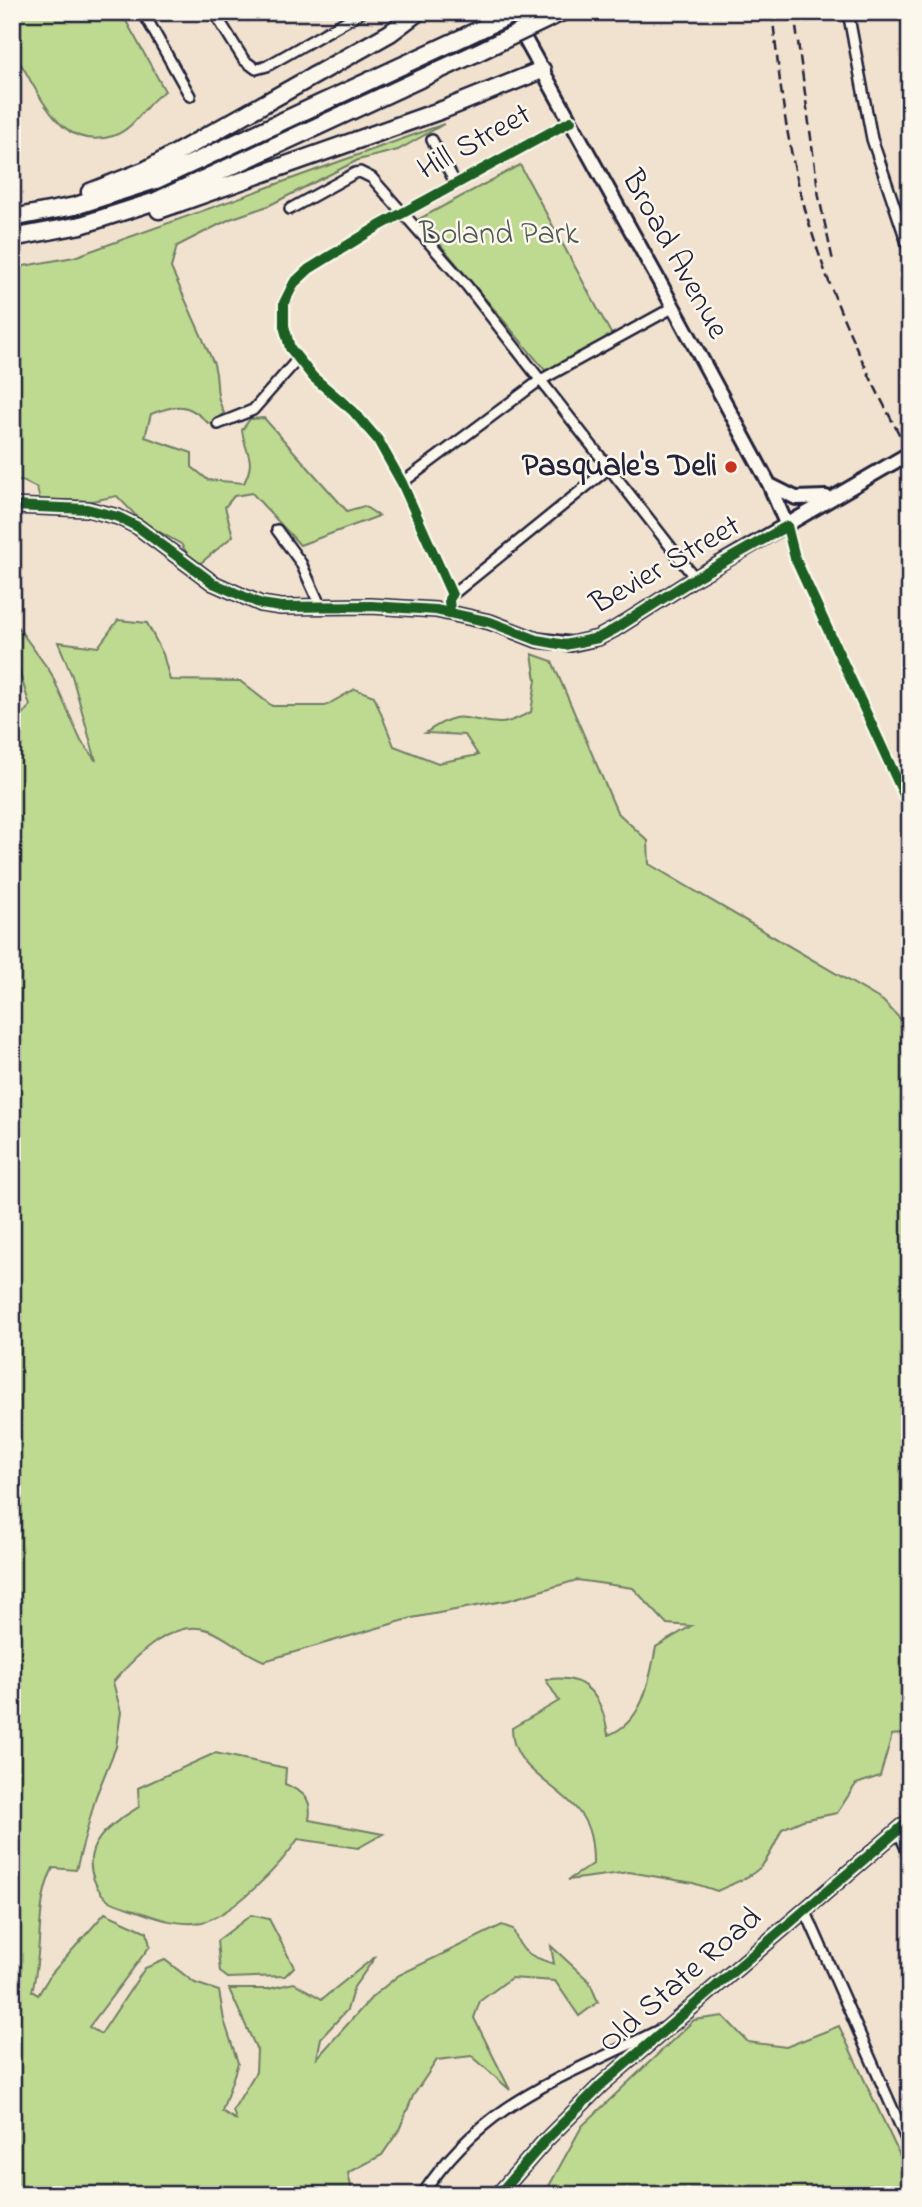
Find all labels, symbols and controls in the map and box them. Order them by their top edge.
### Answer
street label: Hill Street [409,92,541,194]
street label: Broad Avenue [608,161,740,349]
park label: Boland Park [418,212,580,259]
place label: Pasquale's Deli [522,444,717,491]
marker: Pasquale's Deli [723,459,739,475]
street label: Bevier Street [581,504,750,629]
street label: Old State Road [589,1896,773,2066]

